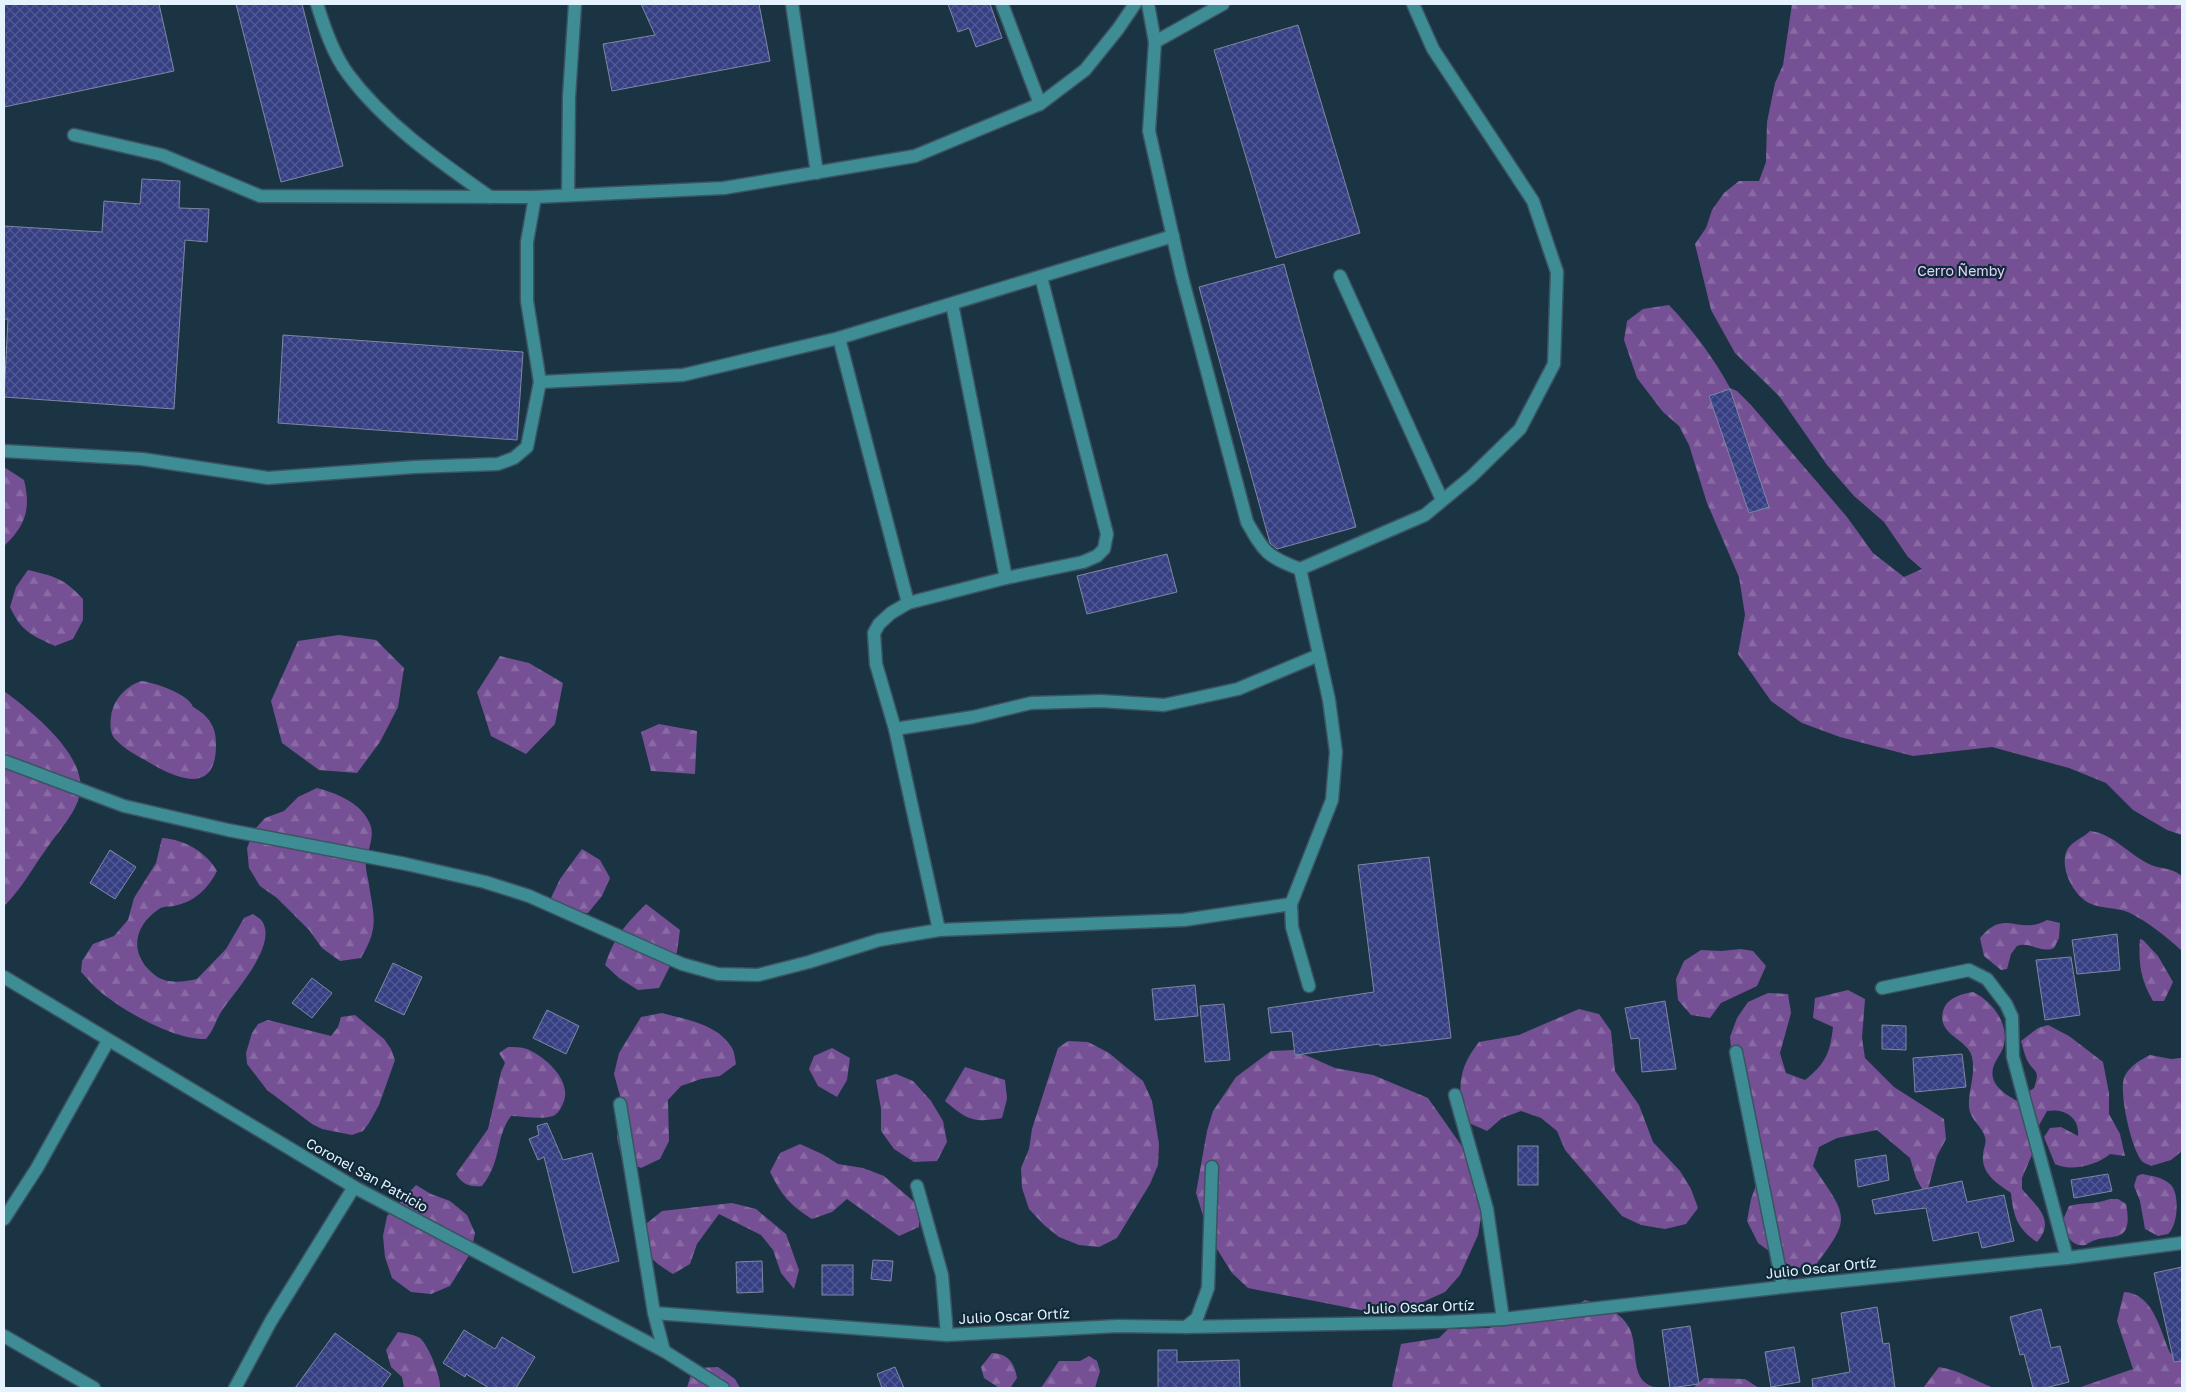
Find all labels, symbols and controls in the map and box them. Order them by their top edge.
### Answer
park label: Cerro Ñemby [1917,262,2005,279]
street label: Coronel San Patricio [303,1134,431,1215]
street label: Julio Oscar Ortíz [1765,1253,1877,1282]
street label: Julio Oscar Ortíz [1363,1296,1475,1317]
street label: Julio Oscar Ortíz [958,1304,1070,1327]

